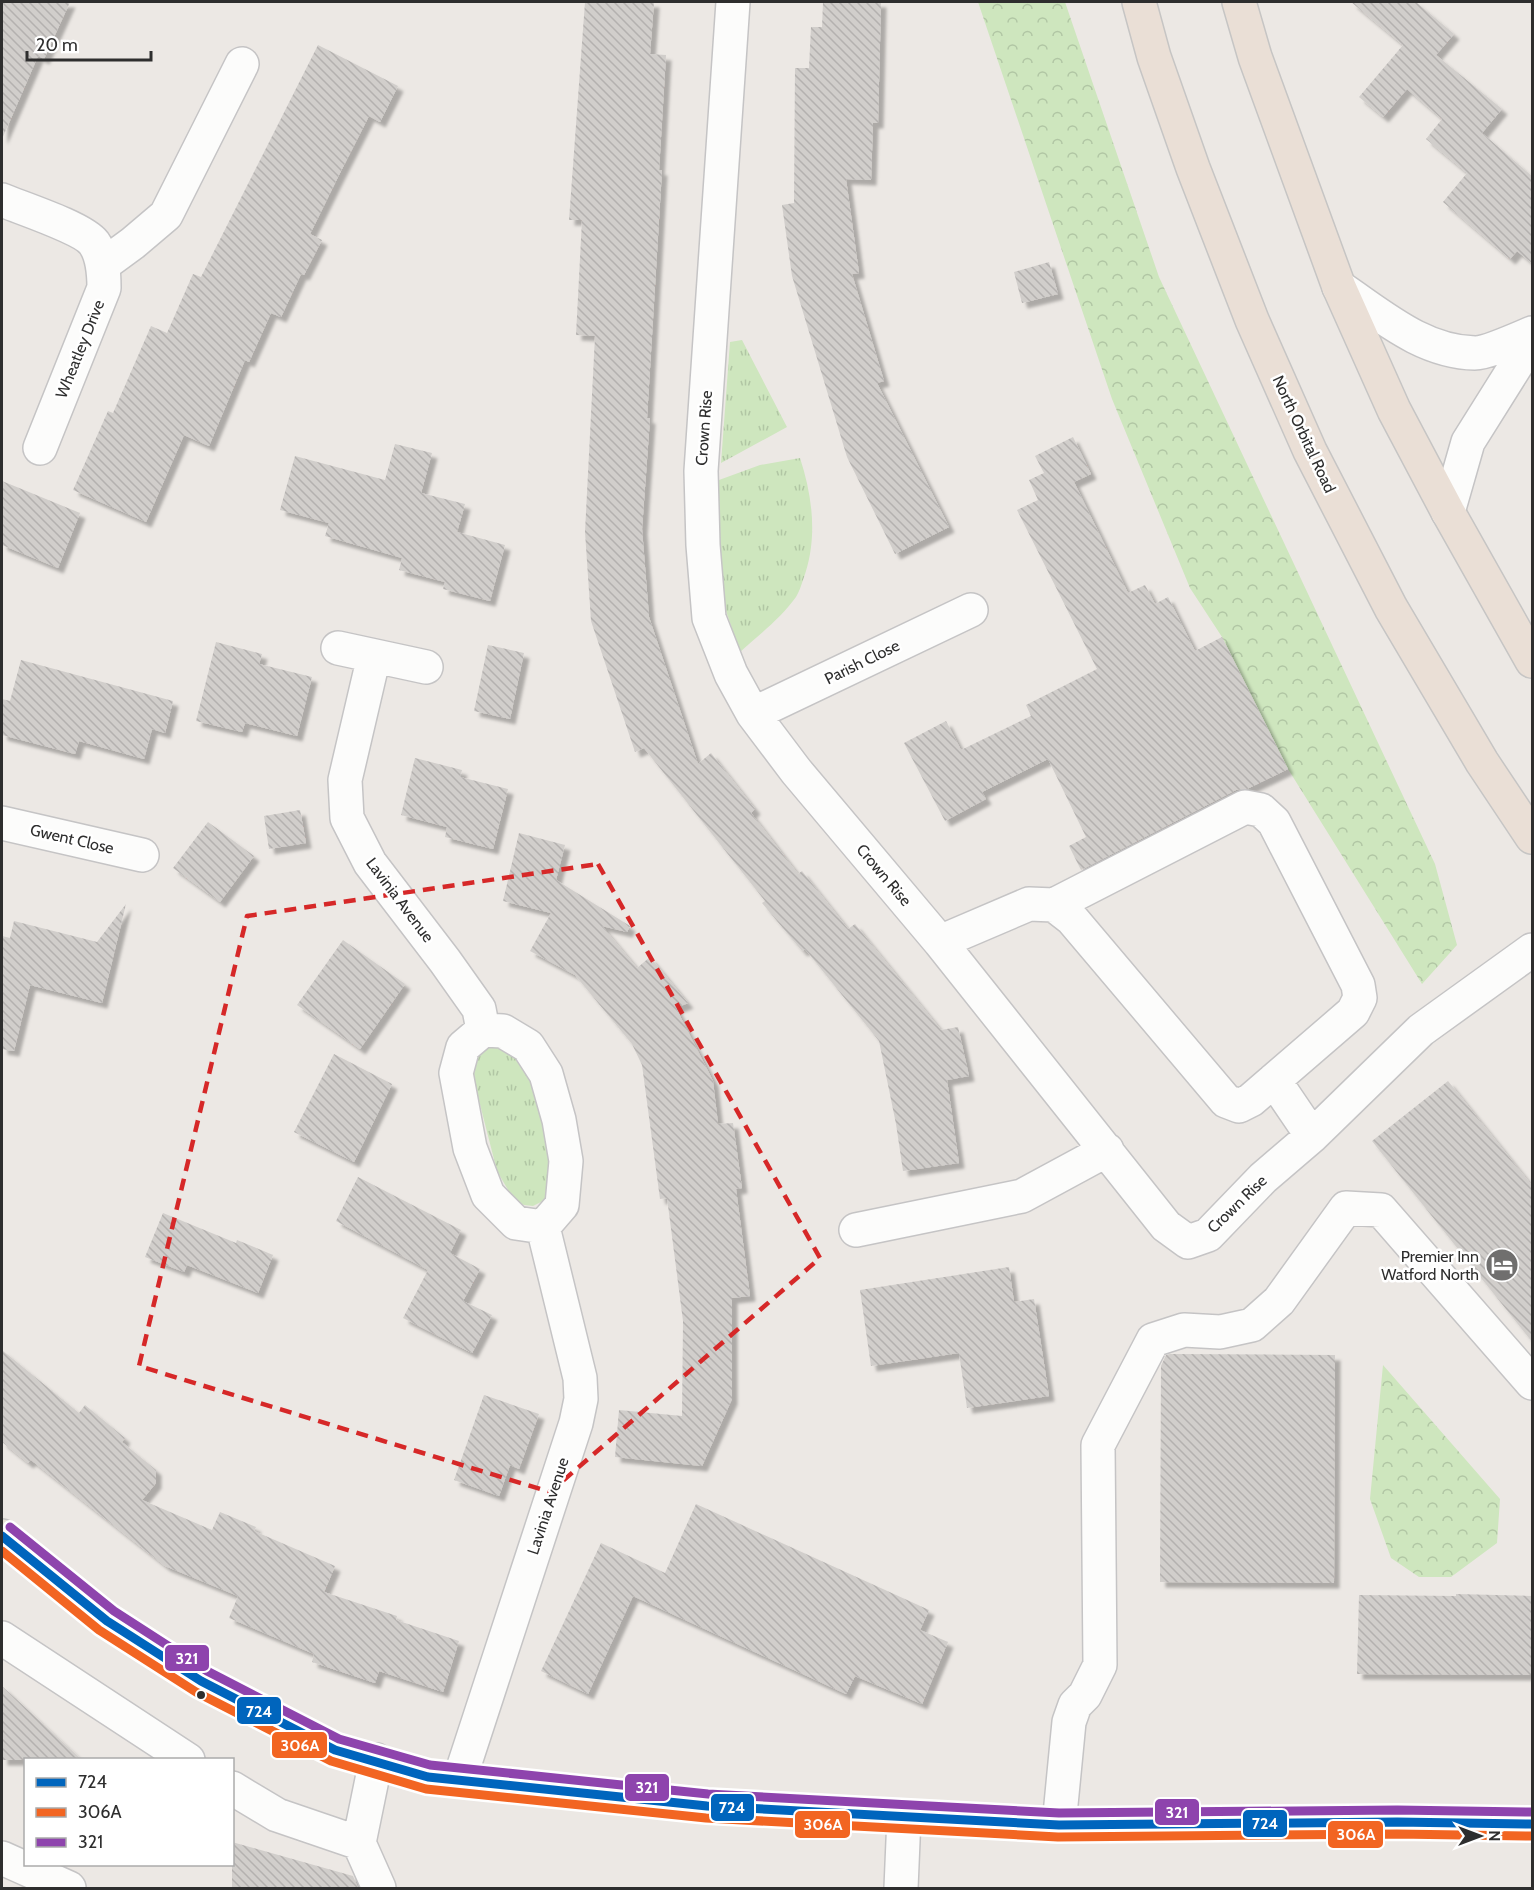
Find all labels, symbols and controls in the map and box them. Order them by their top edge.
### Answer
scale bar [27,24,152,62]
text: 20 m [36,34,78,56]
street label: Wheatley Drive [52,297,108,401]
street label: North Orbital Road [1269,372,1339,496]
street label: Crown Rise [692,390,716,466]
street label: Parish Close [821,636,903,688]
street label: Gwent Close [28,820,116,858]
street label: Crown Rise [853,840,915,910]
street label: Lavinia Avenue [362,854,438,946]
street label: Crown Rise [1203,1171,1271,1237]
place label: Premier Inn Watford North [1381,1247,1479,1284]
hotel icon: Premier Inn Watford North [1484,1247,1520,1283]
street label: Lavinia Avenue [523,1455,573,1557]
line badge: 321 [164,1644,210,1672]
text: 321 [176,1649,199,1668]
unlabelled marker [195,1689,207,1701]
line badge: 724 [236,1696,282,1725]
text: 724 [246,1702,272,1721]
line badge: 306A [271,1731,328,1759]
text: 306A [281,1736,319,1755]
legend [24,1758,234,1866]
text: 724 [78,1771,107,1793]
line badge: 321 [624,1773,670,1802]
text: 321 [636,1778,659,1797]
line badge: 724 [710,1793,755,1822]
text: 724 [719,1798,745,1817]
line badge: 321 [1154,1798,1200,1826]
text: 306A [78,1801,122,1823]
text: 321 [1166,1803,1189,1822]
north arrow [1450,1806,1510,1866]
line badge: 724 [1242,1809,1288,1838]
line badge: 306A [794,1810,851,1839]
text: 724 [1252,1814,1278,1833]
text: 306A [804,1815,842,1834]
line badge: 306A [1327,1820,1384,1849]
text: 306A [1337,1825,1375,1844]
text: N [1485,1830,1504,1842]
text: 321 [78,1831,103,1853]

